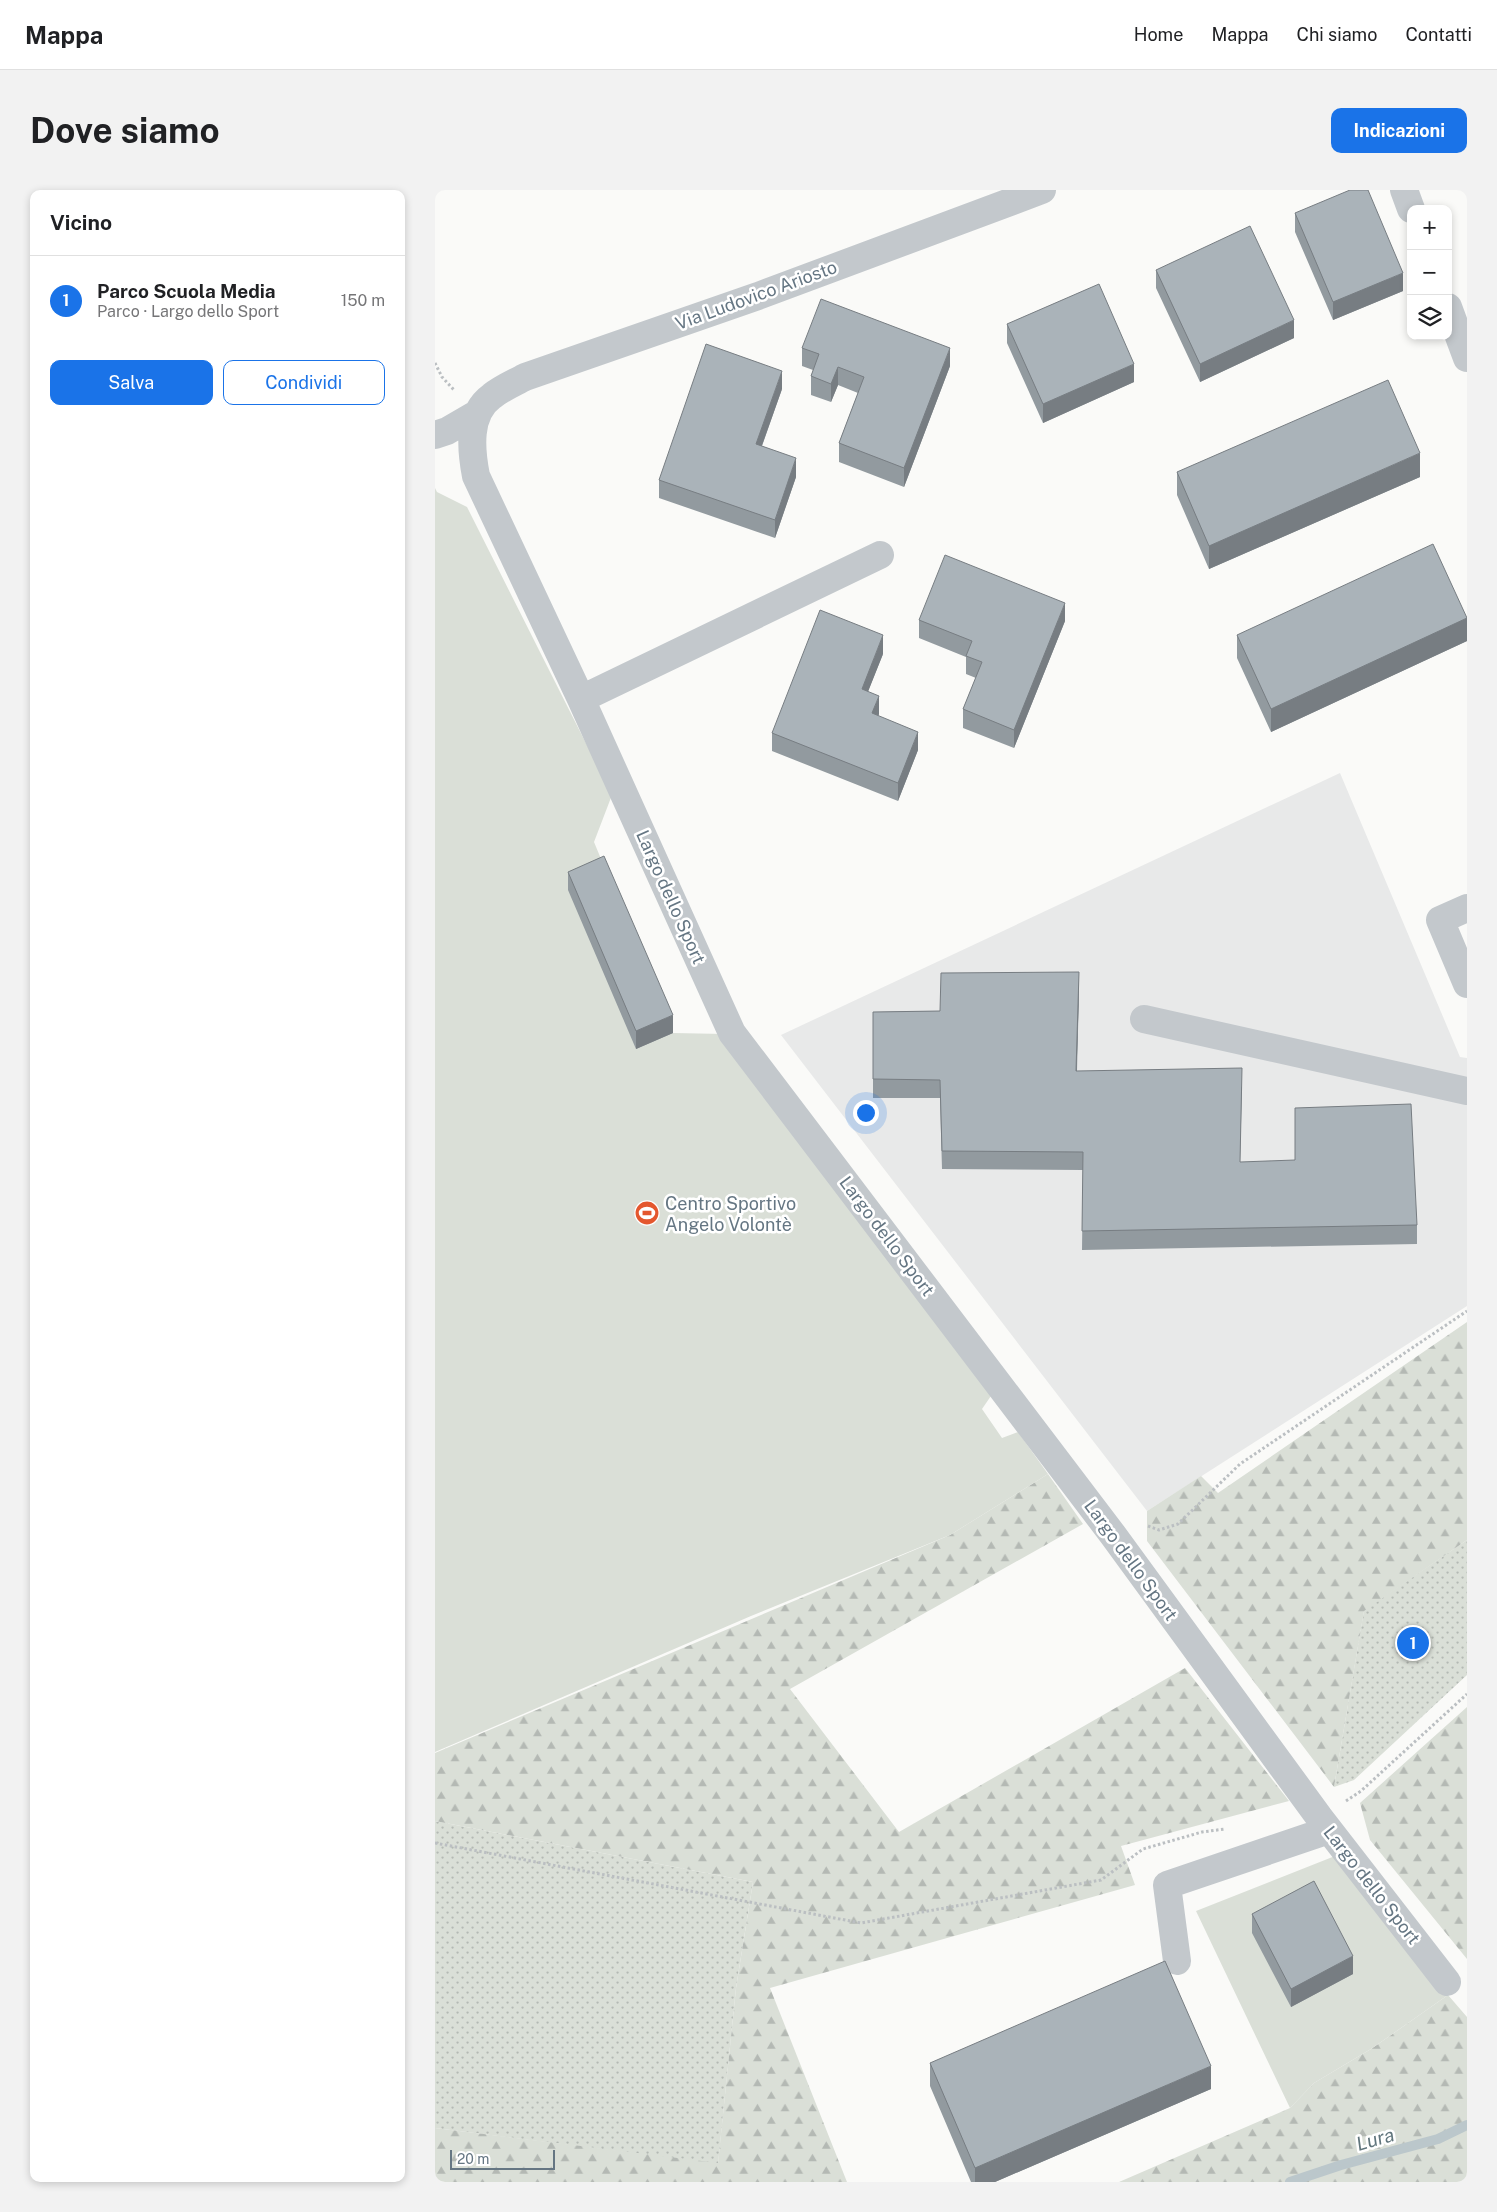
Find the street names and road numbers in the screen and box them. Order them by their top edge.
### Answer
street label: Via Ludovico Ariosto [672,256,840,334]
street label: Largo dello Sport [632,827,710,967]
street label: Largo dello Sport [835,1172,939,1300]
street label: Largo dello Sport [1080,1495,1182,1625]
street label: Largo dello Sport [1319,1822,1425,1948]

